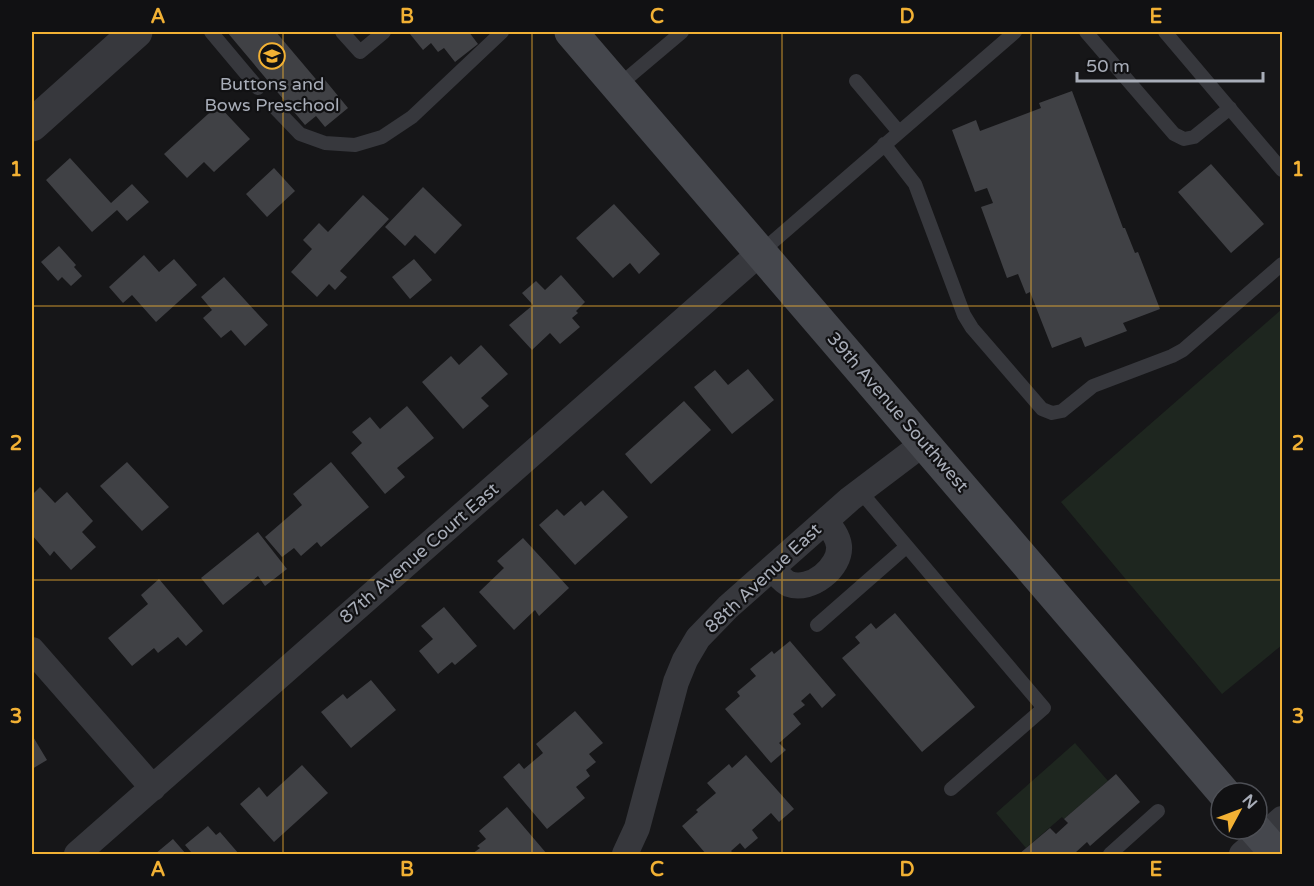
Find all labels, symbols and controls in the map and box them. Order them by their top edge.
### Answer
text: A [151,5,166,29]
text: B [400,5,414,29]
text: C [650,5,664,29]
text: D [899,5,915,29]
text: E [1150,5,1163,29]
school or university icon: Buttons and Bows Preschool [257,41,287,71]
scale bar [1077,45,1263,83]
text: 50 m [1086,55,1130,77]
place label: Buttons and Bows Preschool [204,73,340,116]
text: 1 [10,158,22,182]
text: 1 [1292,158,1304,182]
street label: 39th Avenue Southwest [823,328,974,497]
text: 2 [10,432,22,456]
text: 2 [1292,432,1304,456]
street label: 87th Avenue Court East [335,478,503,628]
street label: 88th Avenue East [700,518,826,638]
text: 3 [10,705,22,729]
text: 3 [1292,705,1304,729]
north arrow [1209,781,1269,841]
text: N [1238,790,1261,813]
text: A [151,858,166,882]
text: B [400,858,414,882]
text: C [650,858,664,882]
text: D [899,858,915,882]
text: E [1150,858,1163,882]

